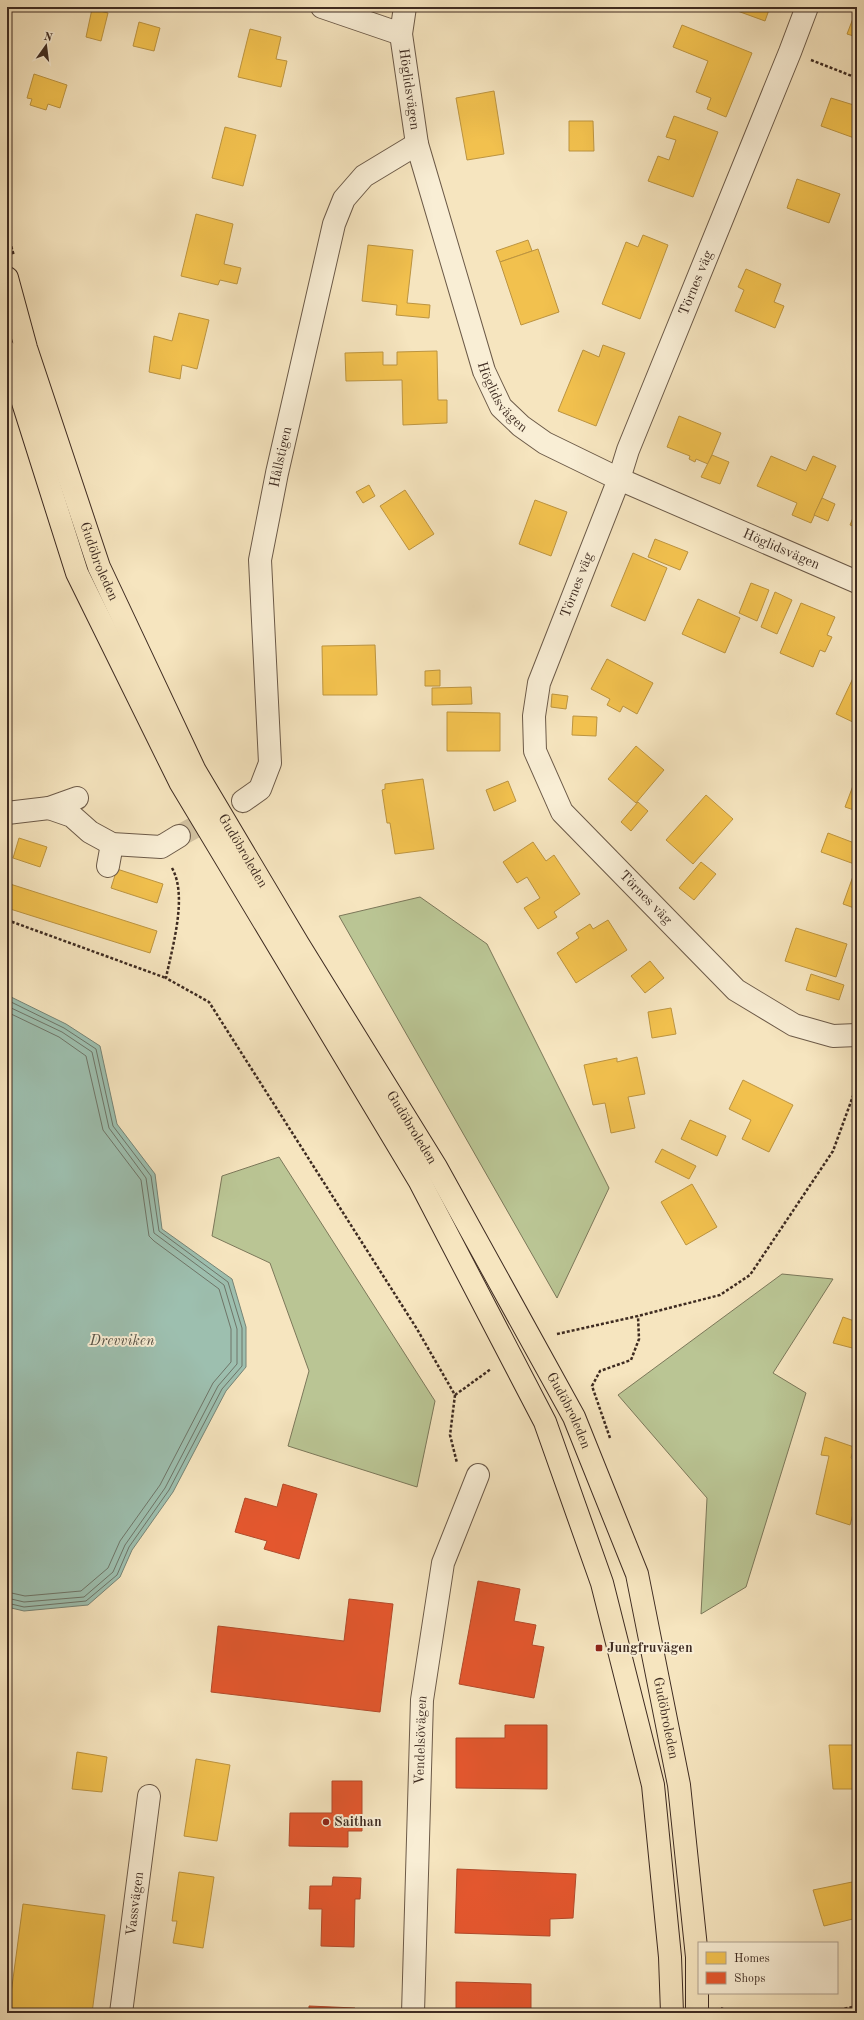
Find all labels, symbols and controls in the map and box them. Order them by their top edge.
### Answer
north arrow [26,26,66,66]
text: N [43,31,54,44]
street label: Höglidsvägen [396,47,422,131]
street label: Törnes väg [677,248,715,317]
street label: Höglidsvägen [475,360,530,435]
street label: Hållstigen [267,425,294,489]
street label: Gudöbroleden [77,520,121,603]
street label: Höglidsvägen [741,526,822,572]
street label: Törnes väg [558,550,596,620]
street label: Gudöbroleden [215,812,270,891]
street label: Törnes väg [617,868,675,927]
street label: Gudöbroleden [384,1088,440,1167]
water label: Drevviken [88,1334,155,1349]
street label: Gudöbroleden [544,1370,593,1451]
place label: Jungfruvägen [607,1641,693,1655]
marker: Jungfruvägen [594,1643,604,1653]
street label: Gudöbroleden [651,1676,681,1761]
street label: Vendelsövägen [413,1694,430,1785]
place label: Saithan [334,1815,382,1829]
marker: Saithan [321,1817,331,1827]
street label: Vassvägen [124,1870,146,1937]
legend [698,1942,838,1994]
text: Homes [734,1953,770,1965]
text: Shops [734,1973,765,1985]

